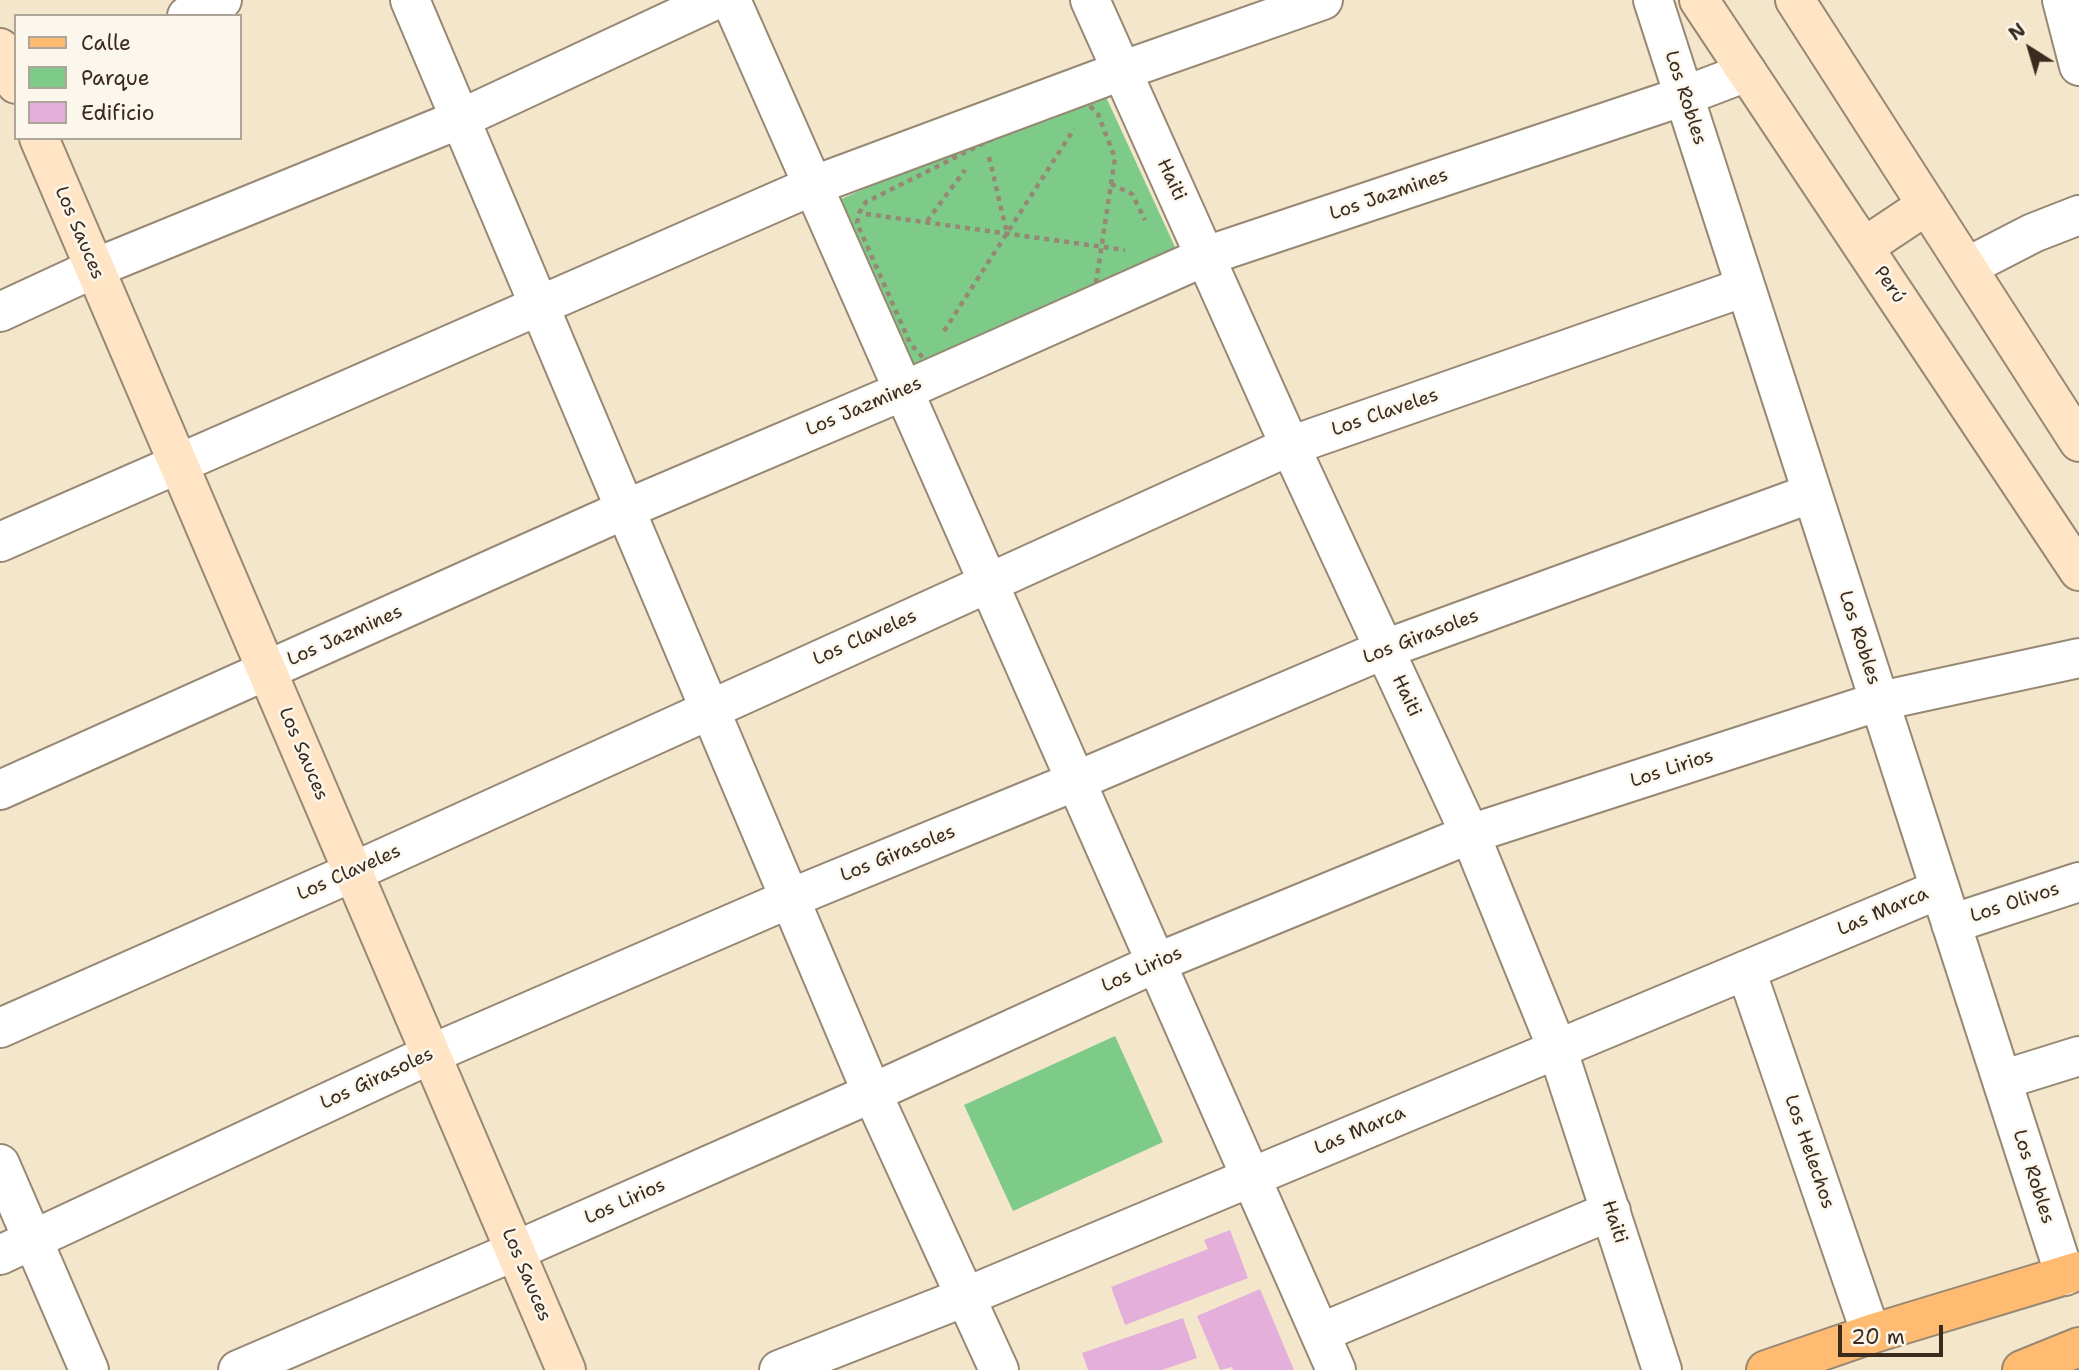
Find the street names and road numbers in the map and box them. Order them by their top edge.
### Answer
street label: Los Robles [1659,48,1711,148]
street label: Haiti [1151,155,1191,205]
street label: Los Jazmines [1327,164,1451,226]
street label: Los Sauces [49,183,109,283]
street label: Perú [1868,262,1910,308]
street label: Los Jazmines [803,372,925,442]
street label: Los Claveles [1329,384,1441,442]
street label: Los Robles [1833,588,1885,688]
street label: Los Jazmines [284,600,406,672]
street label: Los Girasoles [1360,604,1482,670]
street label: Los Claveles [809,605,921,671]
street label: Haiti [1386,671,1426,721]
street label: Los Sauces [273,704,333,804]
street label: Los Lirios [1627,745,1717,793]
street label: Los Girasoles [837,821,959,887]
street label: Los Claveles [293,840,405,906]
street label: Los Olivos [1967,878,2063,928]
street label: Las Marca [1834,883,1932,941]
street label: Los Lirios [1098,942,1186,998]
street label: Los Girasoles [317,1043,437,1115]
street label: Los Helechos [1779,1092,1839,1212]
street label: Las Marca [1311,1102,1409,1160]
street label: Los Robles [2007,1127,2059,1227]
street label: Los Lirios [581,1174,669,1230]
street label: Haiti [1596,1198,1632,1246]
street label: Los Sauces [496,1225,556,1325]

